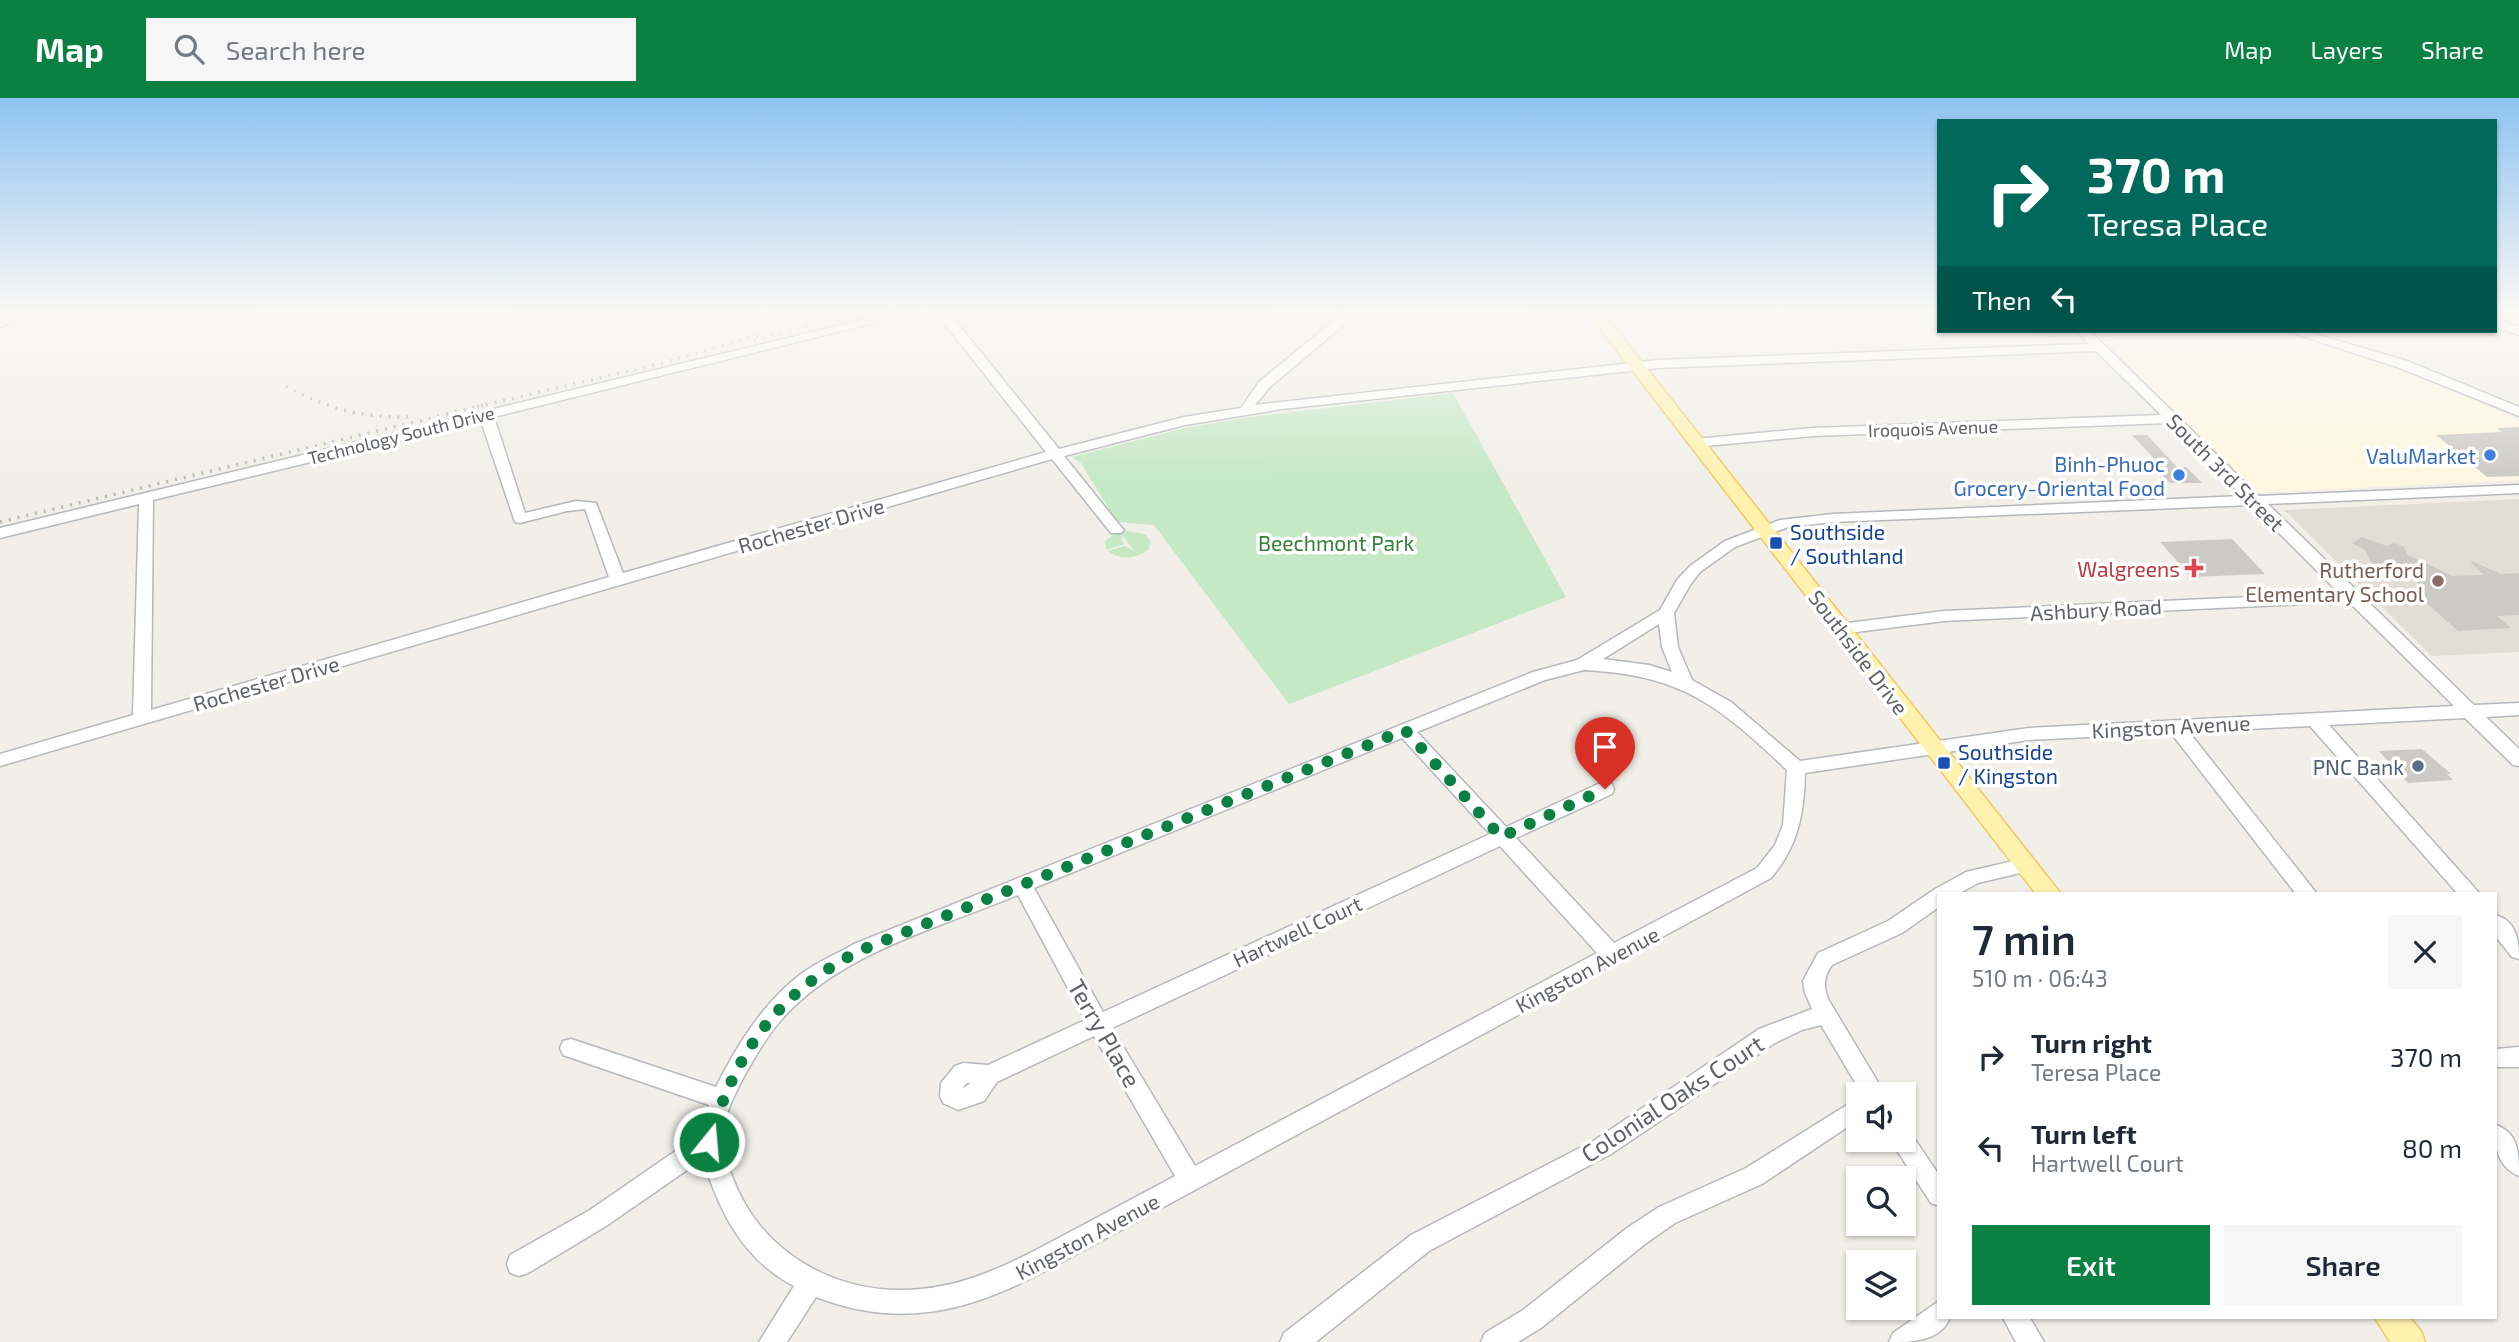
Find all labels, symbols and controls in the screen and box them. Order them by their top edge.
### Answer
search box [146,18,636,81]
text: Map [35,29,104,69]
icon: search [170,30,208,68]
text: Search here [226,34,365,65]
text: Map [2224,35,2272,64]
text: Layers [2310,35,2383,64]
text: Share [2421,35,2484,64]
text: 370 m [2087,144,2225,203]
icon: right [1972,147,2063,238]
text: Teresa Place [2087,204,2268,242]
icon: left [2045,280,2083,318]
text: Then [1972,284,2031,315]
street label: Technology South Drive [305,401,497,469]
street label: South 3rd Street [2162,408,2290,536]
street label: Iroquois Avenue [1868,415,1998,441]
place label: ValuMarket [2366,443,2476,468]
marker: ValuMarket [2482,447,2498,463]
place label: Binh-Phuoc Grocery-Oriental Food [1953,451,2165,500]
marker: Binh-Phuoc Grocery-Oriental Food [2171,467,2187,483]
street label: Rochester Drive [735,492,887,558]
place label: Southside / Southland [1790,519,1903,568]
park label: Beechmont Park [1258,530,1414,555]
marker: Southside / Southland [1768,535,1784,551]
place label: Walgreens [2077,556,2180,581]
place label: Rutherford Elementary School [2245,557,2425,606]
marker: Walgreens [2186,560,2202,576]
marker: Rutherford Elementary School [2430,573,2446,589]
street label: Southside Drive [1804,585,1914,719]
street label: Ashbury Road [2029,593,2163,625]
street label: Rochester Drive [190,650,342,716]
street label: Kingston Avenue [2091,709,2251,743]
pin [1575,717,1635,789]
icon: arrive [1586,728,1624,766]
place label: Southside / Kingston [1958,739,2058,788]
place label: PNC Bank [2313,754,2404,779]
marker: Southside / Kingston [1936,755,1952,771]
marker: PNC Bank [2410,758,2426,774]
street label: Hartwell Court [1229,890,1365,972]
text: 7 min [1972,913,2076,963]
button: close [2388,915,2462,989]
street label: Kingston Avenue [1511,921,1663,1017]
text: 510 m · 06:43 [1972,964,2108,992]
street label: Terry Place [1062,974,1148,1092]
text: Turn right [2031,1027,2152,1058]
street label: Colonial Oaks Court [1575,1028,1769,1168]
icon: right [1972,1038,2010,1076]
text: 370 m [2390,1041,2462,1072]
text: Teresa Place [2031,1058,2161,1086]
map controls [1846,1082,1916,1320]
button: sound [1846,1082,1916,1152]
position arrow [672,1105,746,1179]
text: Turn left [2031,1118,2137,1149]
icon: left [1972,1129,2010,1167]
text: 80 m [2402,1132,2462,1163]
text: Hartwell Court [2031,1149,2184,1177]
button: search [1846,1166,1916,1236]
street label: Kingston Avenue [1011,1188,1163,1284]
button: Exit [1972,1225,2210,1305]
button: Share [2224,1225,2462,1305]
button: layers [1846,1250,1916,1320]

